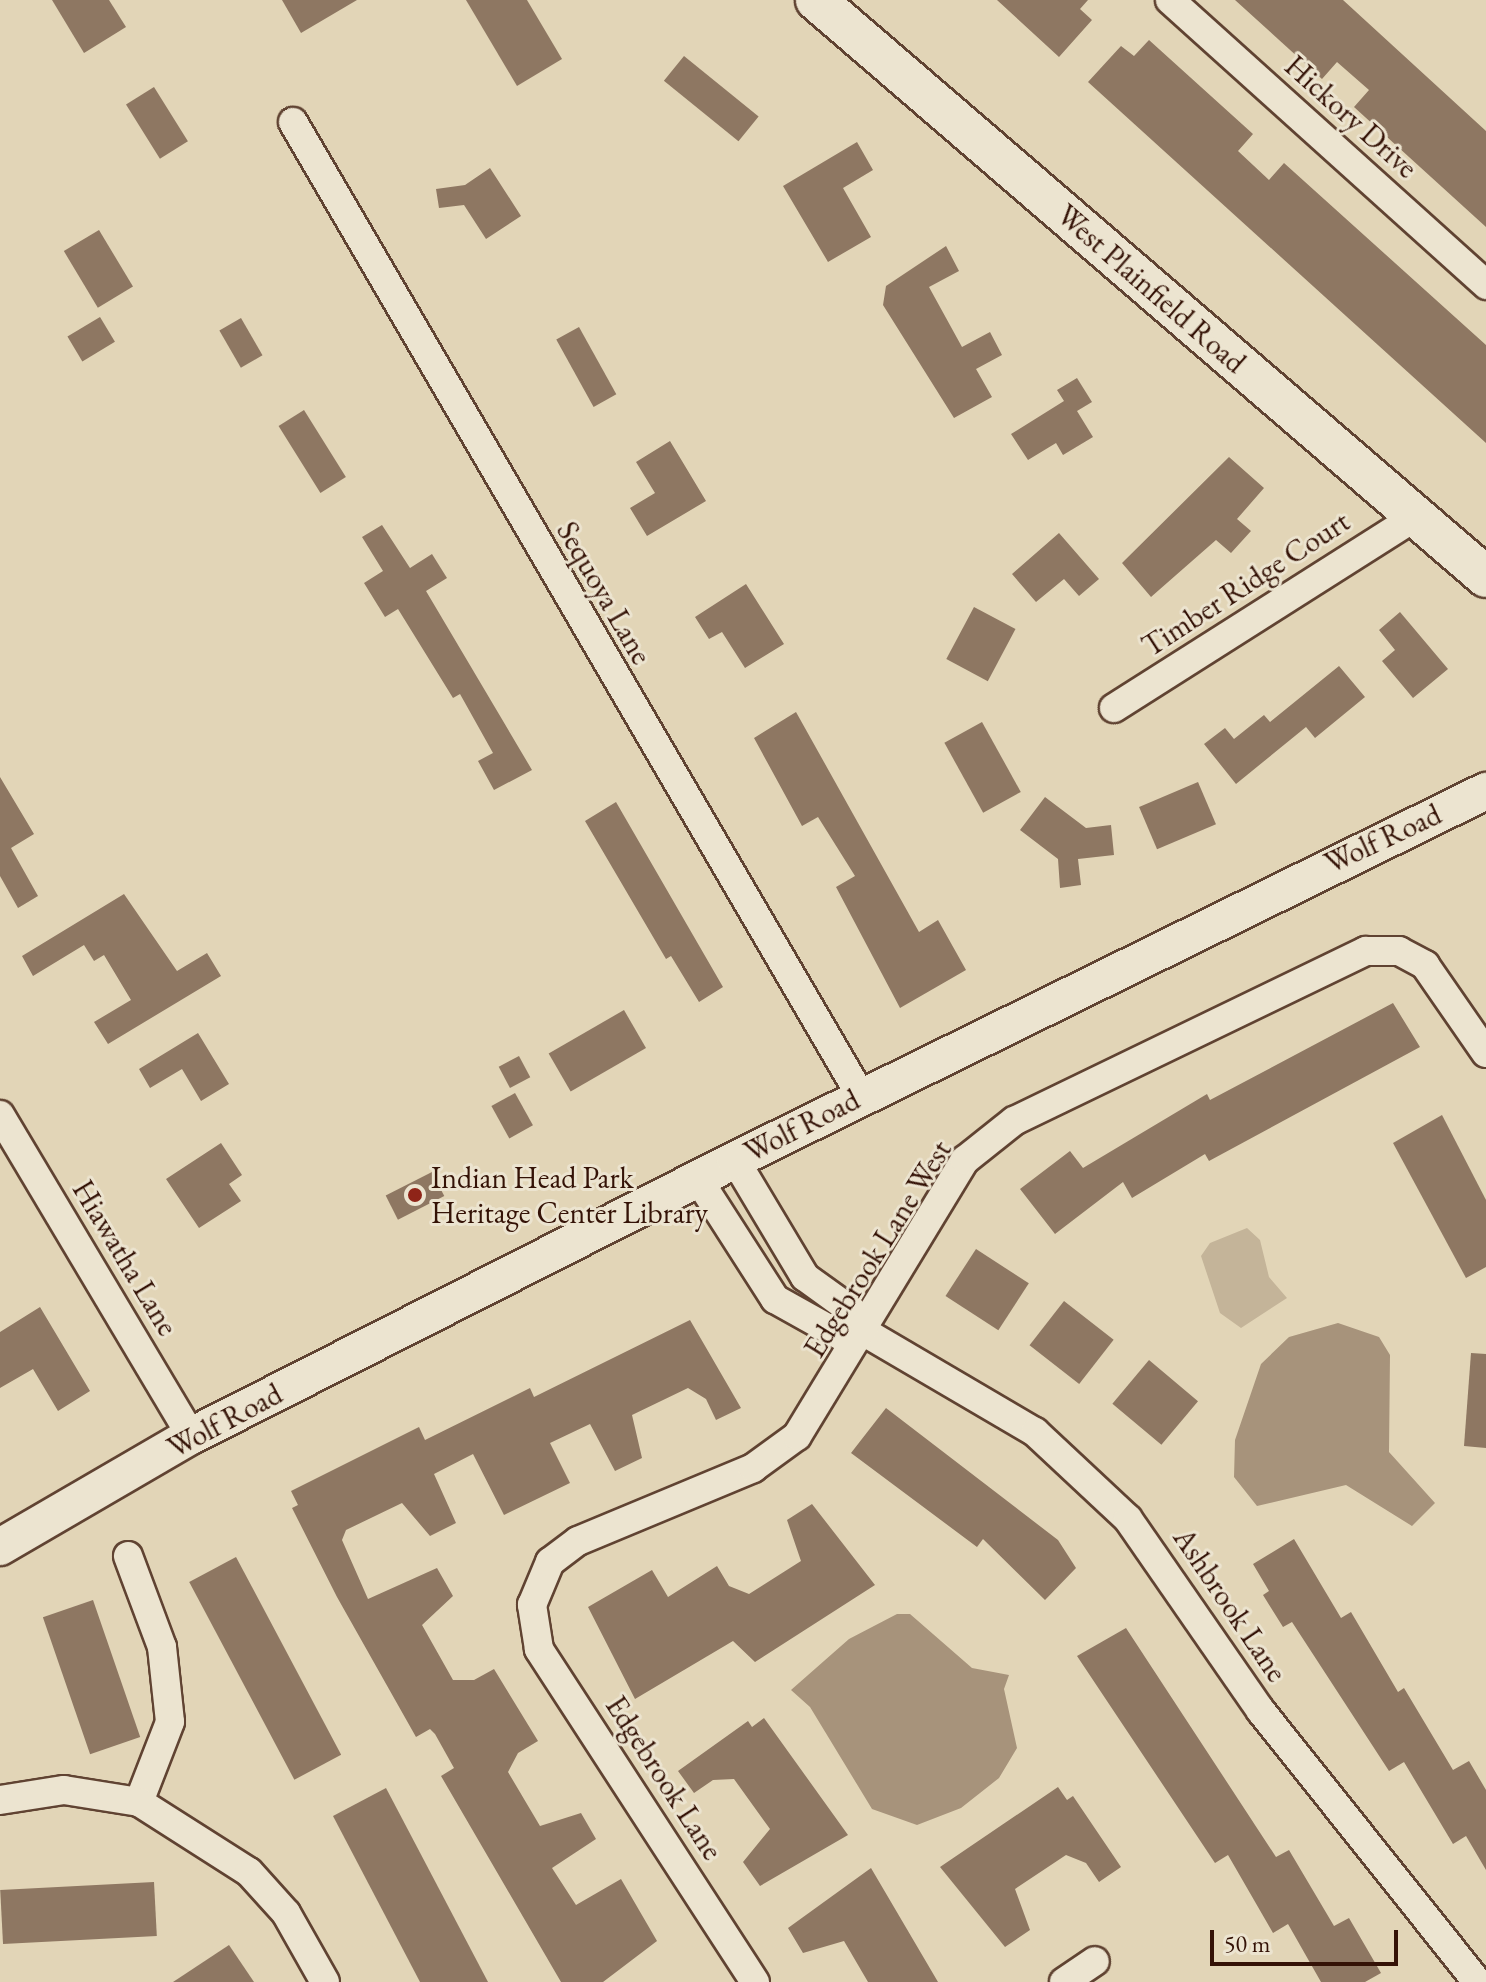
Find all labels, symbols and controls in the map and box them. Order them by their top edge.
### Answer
street label: Hickory Drive [1277,48,1425,186]
street label: West Plainfield Road [1049,197,1253,381]
street label: Timber Ridge Court [1136,504,1356,664]
street label: Sequoya Lane [549,515,659,671]
street label: Wolf Road [1319,796,1447,882]
street label: Wolf Road [738,1082,866,1170]
street label: Edgebrook Lane West [797,1134,959,1364]
place label: Indian Head Park Heritage Center Library [431,1160,708,1230]
street label: Hiawatha Lane [65,1174,185,1342]
marker: Indian Head Park Heritage Center Library [406,1186,424,1204]
street label: Wolf Road [162,1376,288,1466]
street label: Ashbrook Lane [1165,1521,1295,1689]
street label: Edgebrook Lane [598,1689,730,1867]
scale bar [1214,1914,1402,1964]
text: 50 m [1224,1928,1271,1959]

